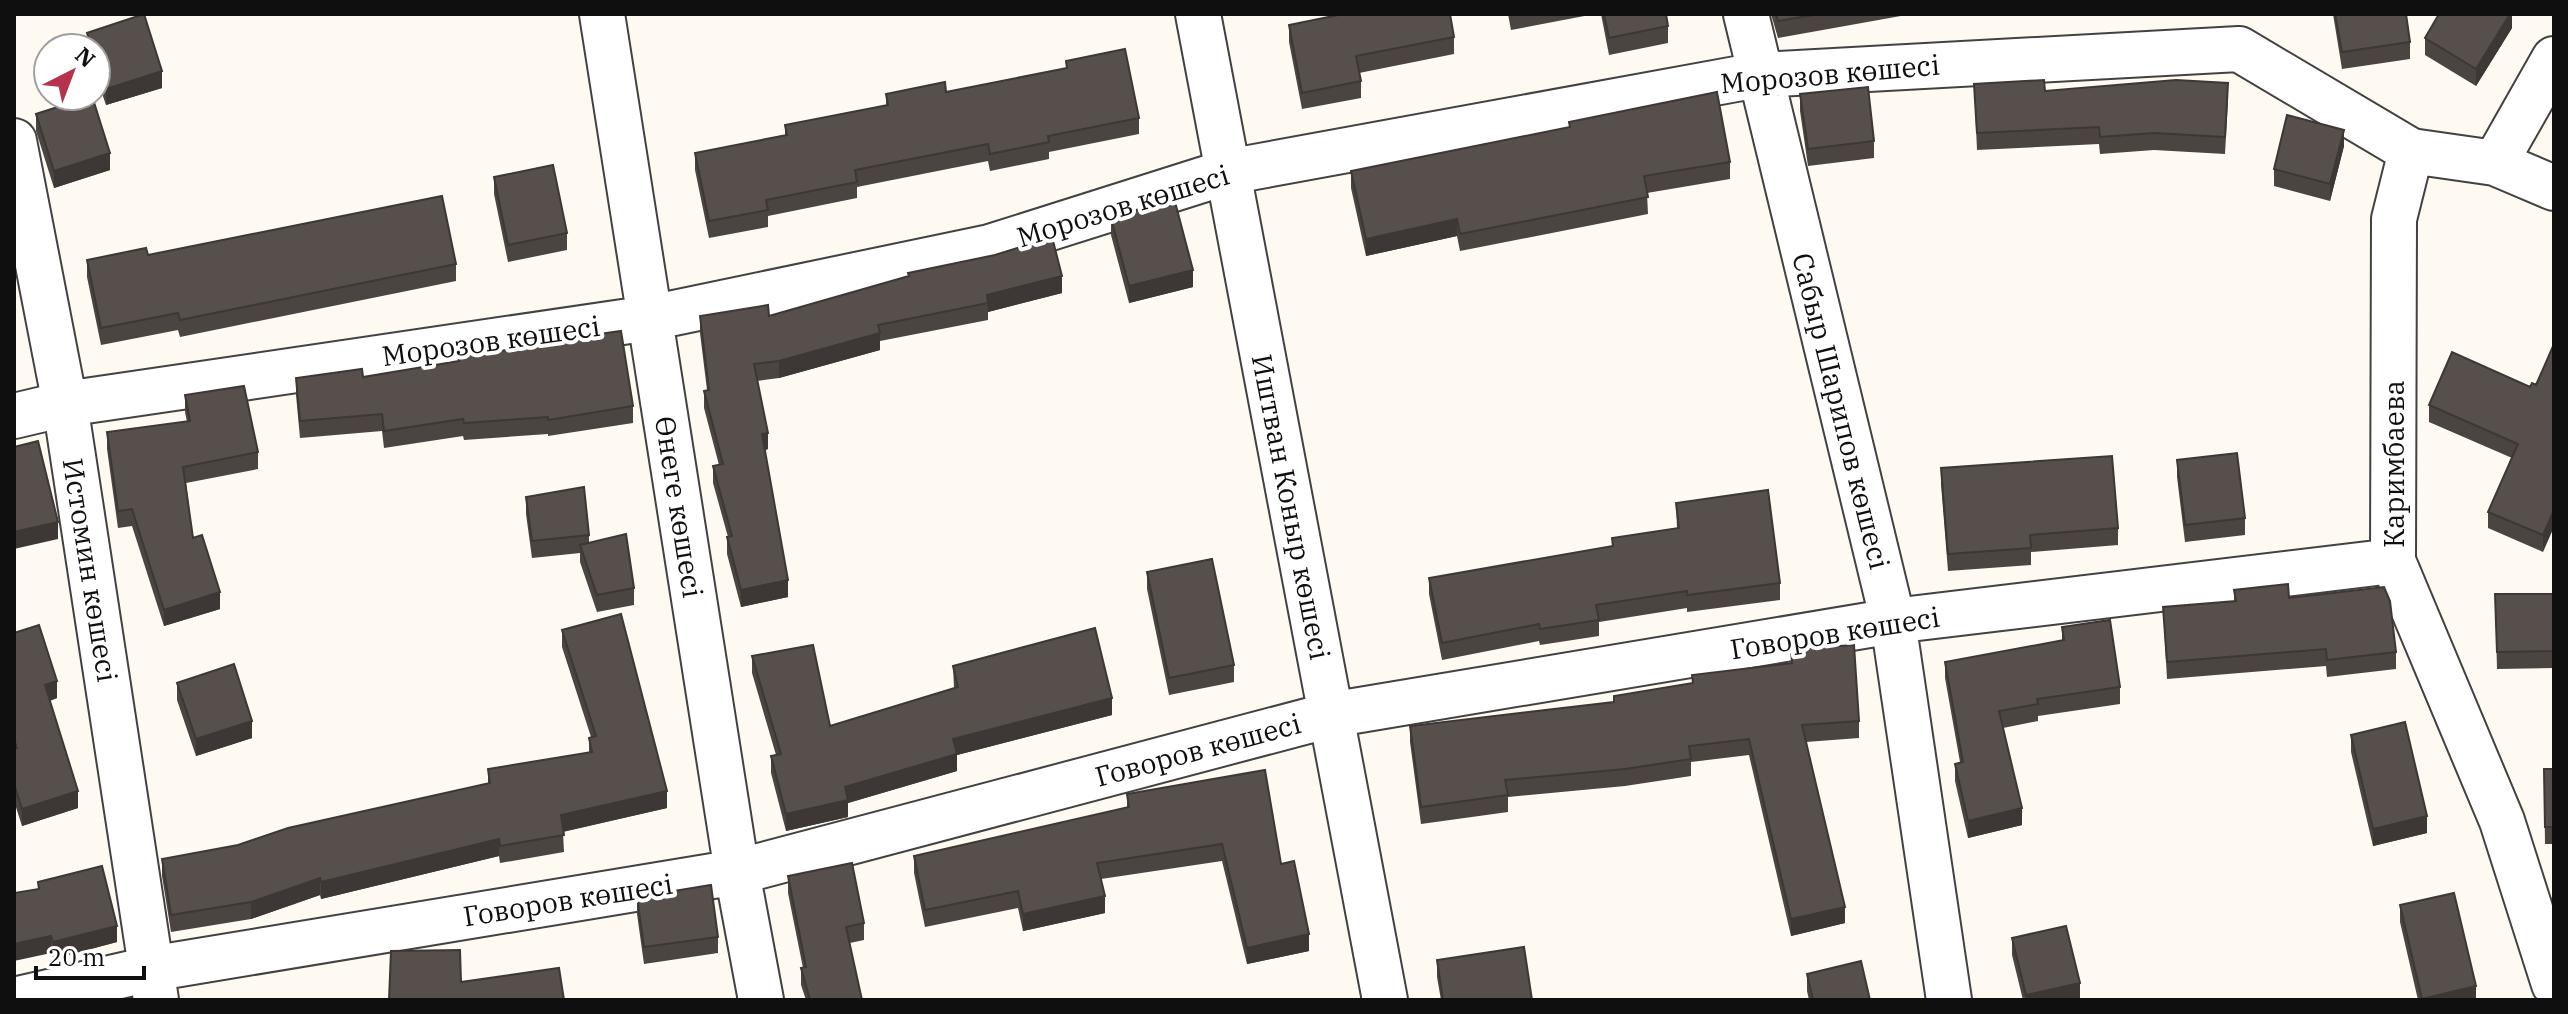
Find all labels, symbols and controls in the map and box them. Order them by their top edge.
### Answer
north arrow [32,32,112,112]
text: N [70,40,102,73]
street label: Морозов көшесі [1719,45,1941,102]
street label: Морозов көшесі [1012,156,1233,255]
street label: Сабыр Шарипов көшесі [1784,249,1899,573]
street label: Морозов көшесі [379,307,602,374]
street label: Иштван Коныр көшесі [1244,351,1339,663]
street label: Каримбаева [2375,380,2412,548]
street label: Өнеге көшесі [647,414,712,600]
street label: Истомин көшесі [55,455,126,684]
street label: Говоров көшесі [1728,598,1942,667]
street label: Говоров көшесі [1091,704,1305,795]
street label: Говоров көшесі [461,865,675,934]
scale bar [36,930,144,980]
text: 20 m [48,941,105,973]

